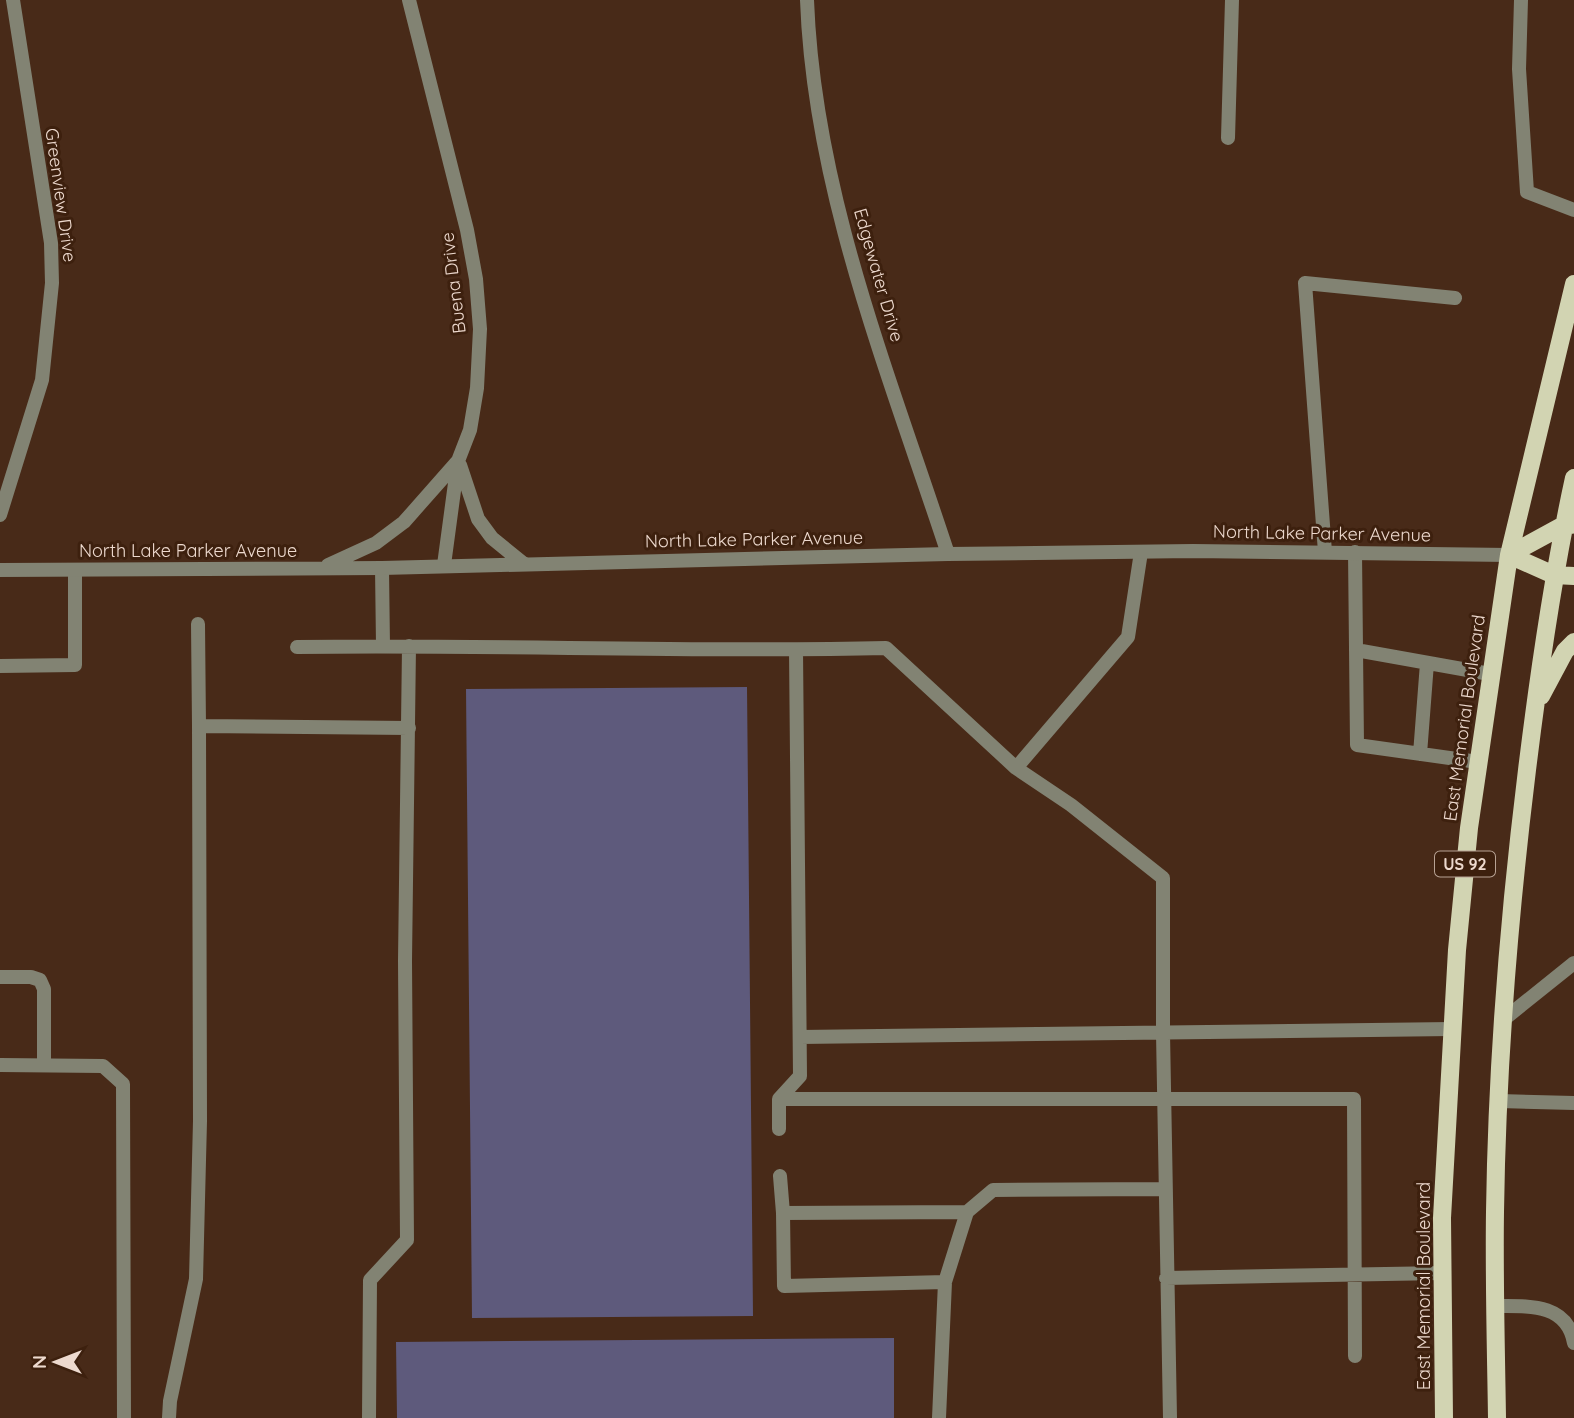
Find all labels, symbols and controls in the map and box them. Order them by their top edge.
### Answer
street label: Greenview Drive [40,127,82,263]
street label: Edgewater Drive [849,206,909,344]
street label: Buena Drive [435,231,471,335]
street label: North Lake Parker Avenue [1213,520,1431,546]
street label: North Lake Parker Avenue [645,526,863,552]
street label: North Lake Parker Avenue [79,539,297,562]
street label: East Memorial Boulevard [1438,613,1490,823]
road number: US 92 [1435,852,1495,876]
street label: East Memorial Boulevard [1412,1182,1435,1390]
north arrow [21,1327,91,1397]
text: N [27,1355,51,1369]

